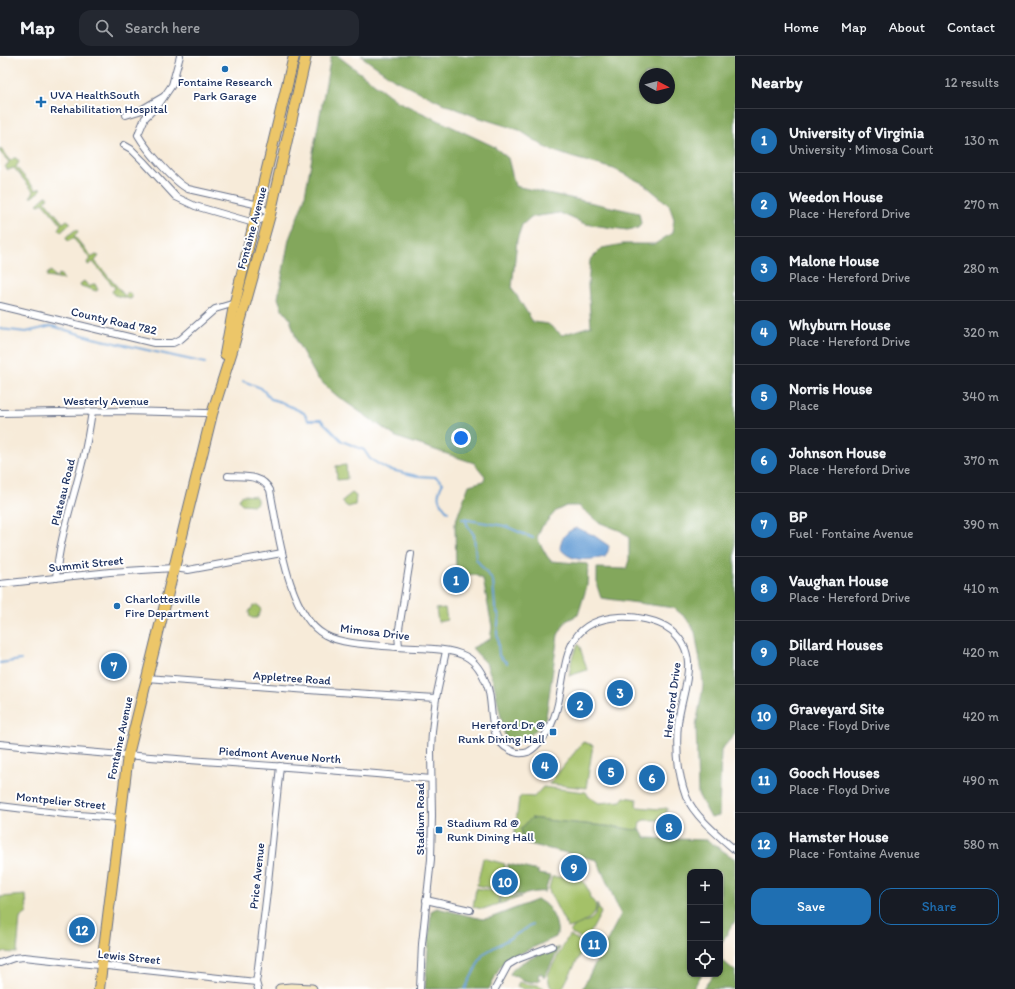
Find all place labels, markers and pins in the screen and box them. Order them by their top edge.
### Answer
marker: Fontaine Research Park Garage [220,64,230,74]
place label: Fontaine Research Park Garage [178,75,273,103]
place label: UVA HealthSouth Rehabilitation Hospital [50,88,168,116]
marker: UVA HealthSouth Rehabilitation Hospital [35,96,47,108]
pin: 1 [443,565,469,595]
place label: Charlottesville Fire Department [125,592,209,620]
marker: Charlottesville Fire Department [112,601,122,611]
pin: 7 [101,651,127,681]
pin: 3 [607,678,633,708]
pin: 2 [567,690,593,720]
place label: Hereford Dr @ Runk Dining Hall [458,718,546,746]
marker: Hereford Dr @ Runk Dining Hall [548,727,558,737]
pin: 4 [532,751,558,781]
pin: 5 [598,757,624,787]
pin: 6 [639,763,665,793]
pin: 8 [656,812,682,842]
place label: Stadium Rd @ Runk Dining Hall [447,816,535,844]
marker: Stadium Rd @ Runk Dining Hall [434,825,444,835]
pin: 9 [561,853,587,883]
pin: 10 [492,867,518,897]
pin: 12 [69,915,95,945]
pin: 11 [581,929,607,959]

